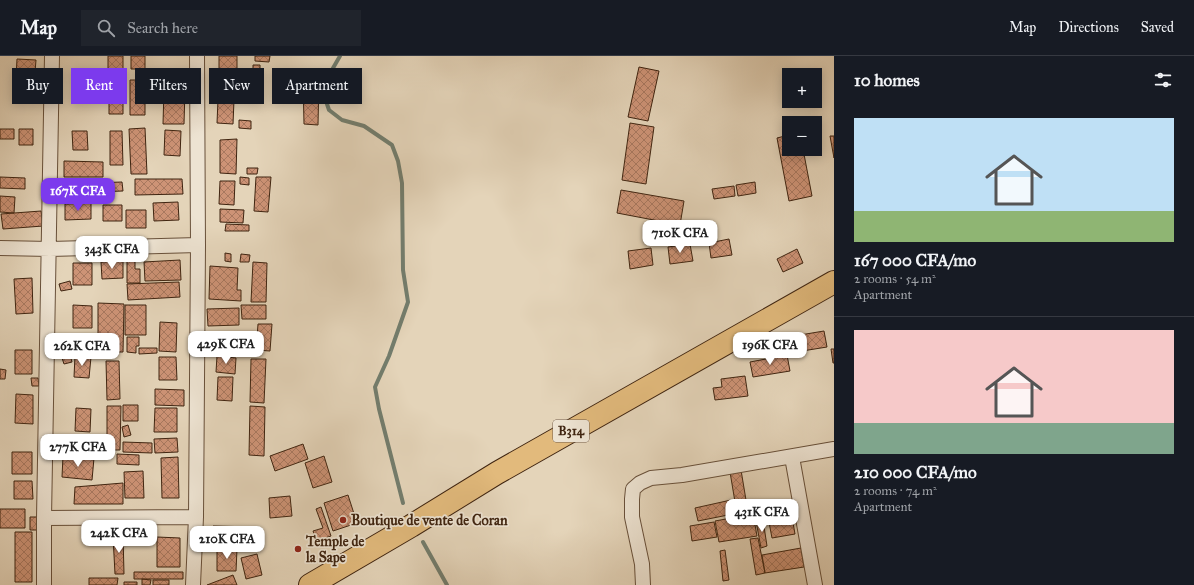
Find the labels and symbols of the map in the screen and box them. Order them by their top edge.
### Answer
pin: 167K CFA [37,178,119,212]
pin: 710K CFA [639,220,721,254]
pin: 343K CFA [71,236,153,270]
pin: 429K CFA [185,331,267,365]
pin: 196K CFA [729,332,811,366]
pin: 262K CFA [41,333,123,367]
road number: B314 [553,420,589,442]
pin: 277K CFA [37,434,119,468]
pin: 431K CFA [721,499,803,533]
place label: Boutique de vente de Coran [351,512,508,530]
marker: Boutique de vente de Coran [338,515,348,525]
pin: 242K CFA [78,520,160,554]
pin: 210K CFA [186,526,268,560]
place label: Temple de la Sape [305,533,365,567]
marker: Temple de la Sape [293,544,303,554]

